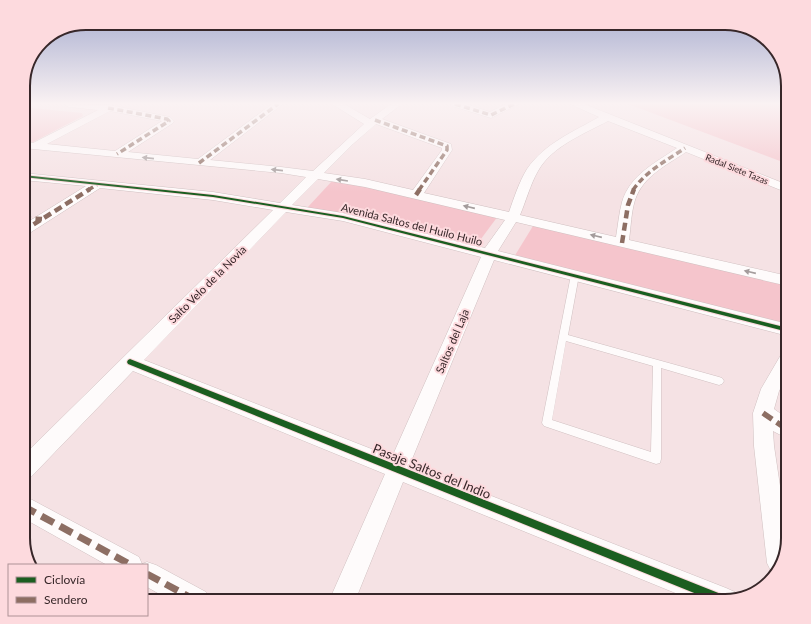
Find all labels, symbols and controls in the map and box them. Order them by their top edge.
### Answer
street label: Radal Siete Tazas [704,151,770,187]
one-way arrow [142,154,154,161]
one-way arrow [271,167,284,173]
one-way arrow [336,177,348,183]
street label: Avenida Saltos del Huilo Huilo [340,200,484,248]
one-way arrow [463,204,476,210]
one-way arrow [590,233,602,239]
street label: Salto Velo de la Novia [166,243,248,325]
one-way arrow [744,269,756,275]
street label: Saltos del Laja [433,307,471,375]
street label: Pasaje Saltos del Indio [371,440,493,502]
legend [8,564,148,616]
text: Ciclovía [44,572,85,587]
text: Sendero [44,592,88,607]

